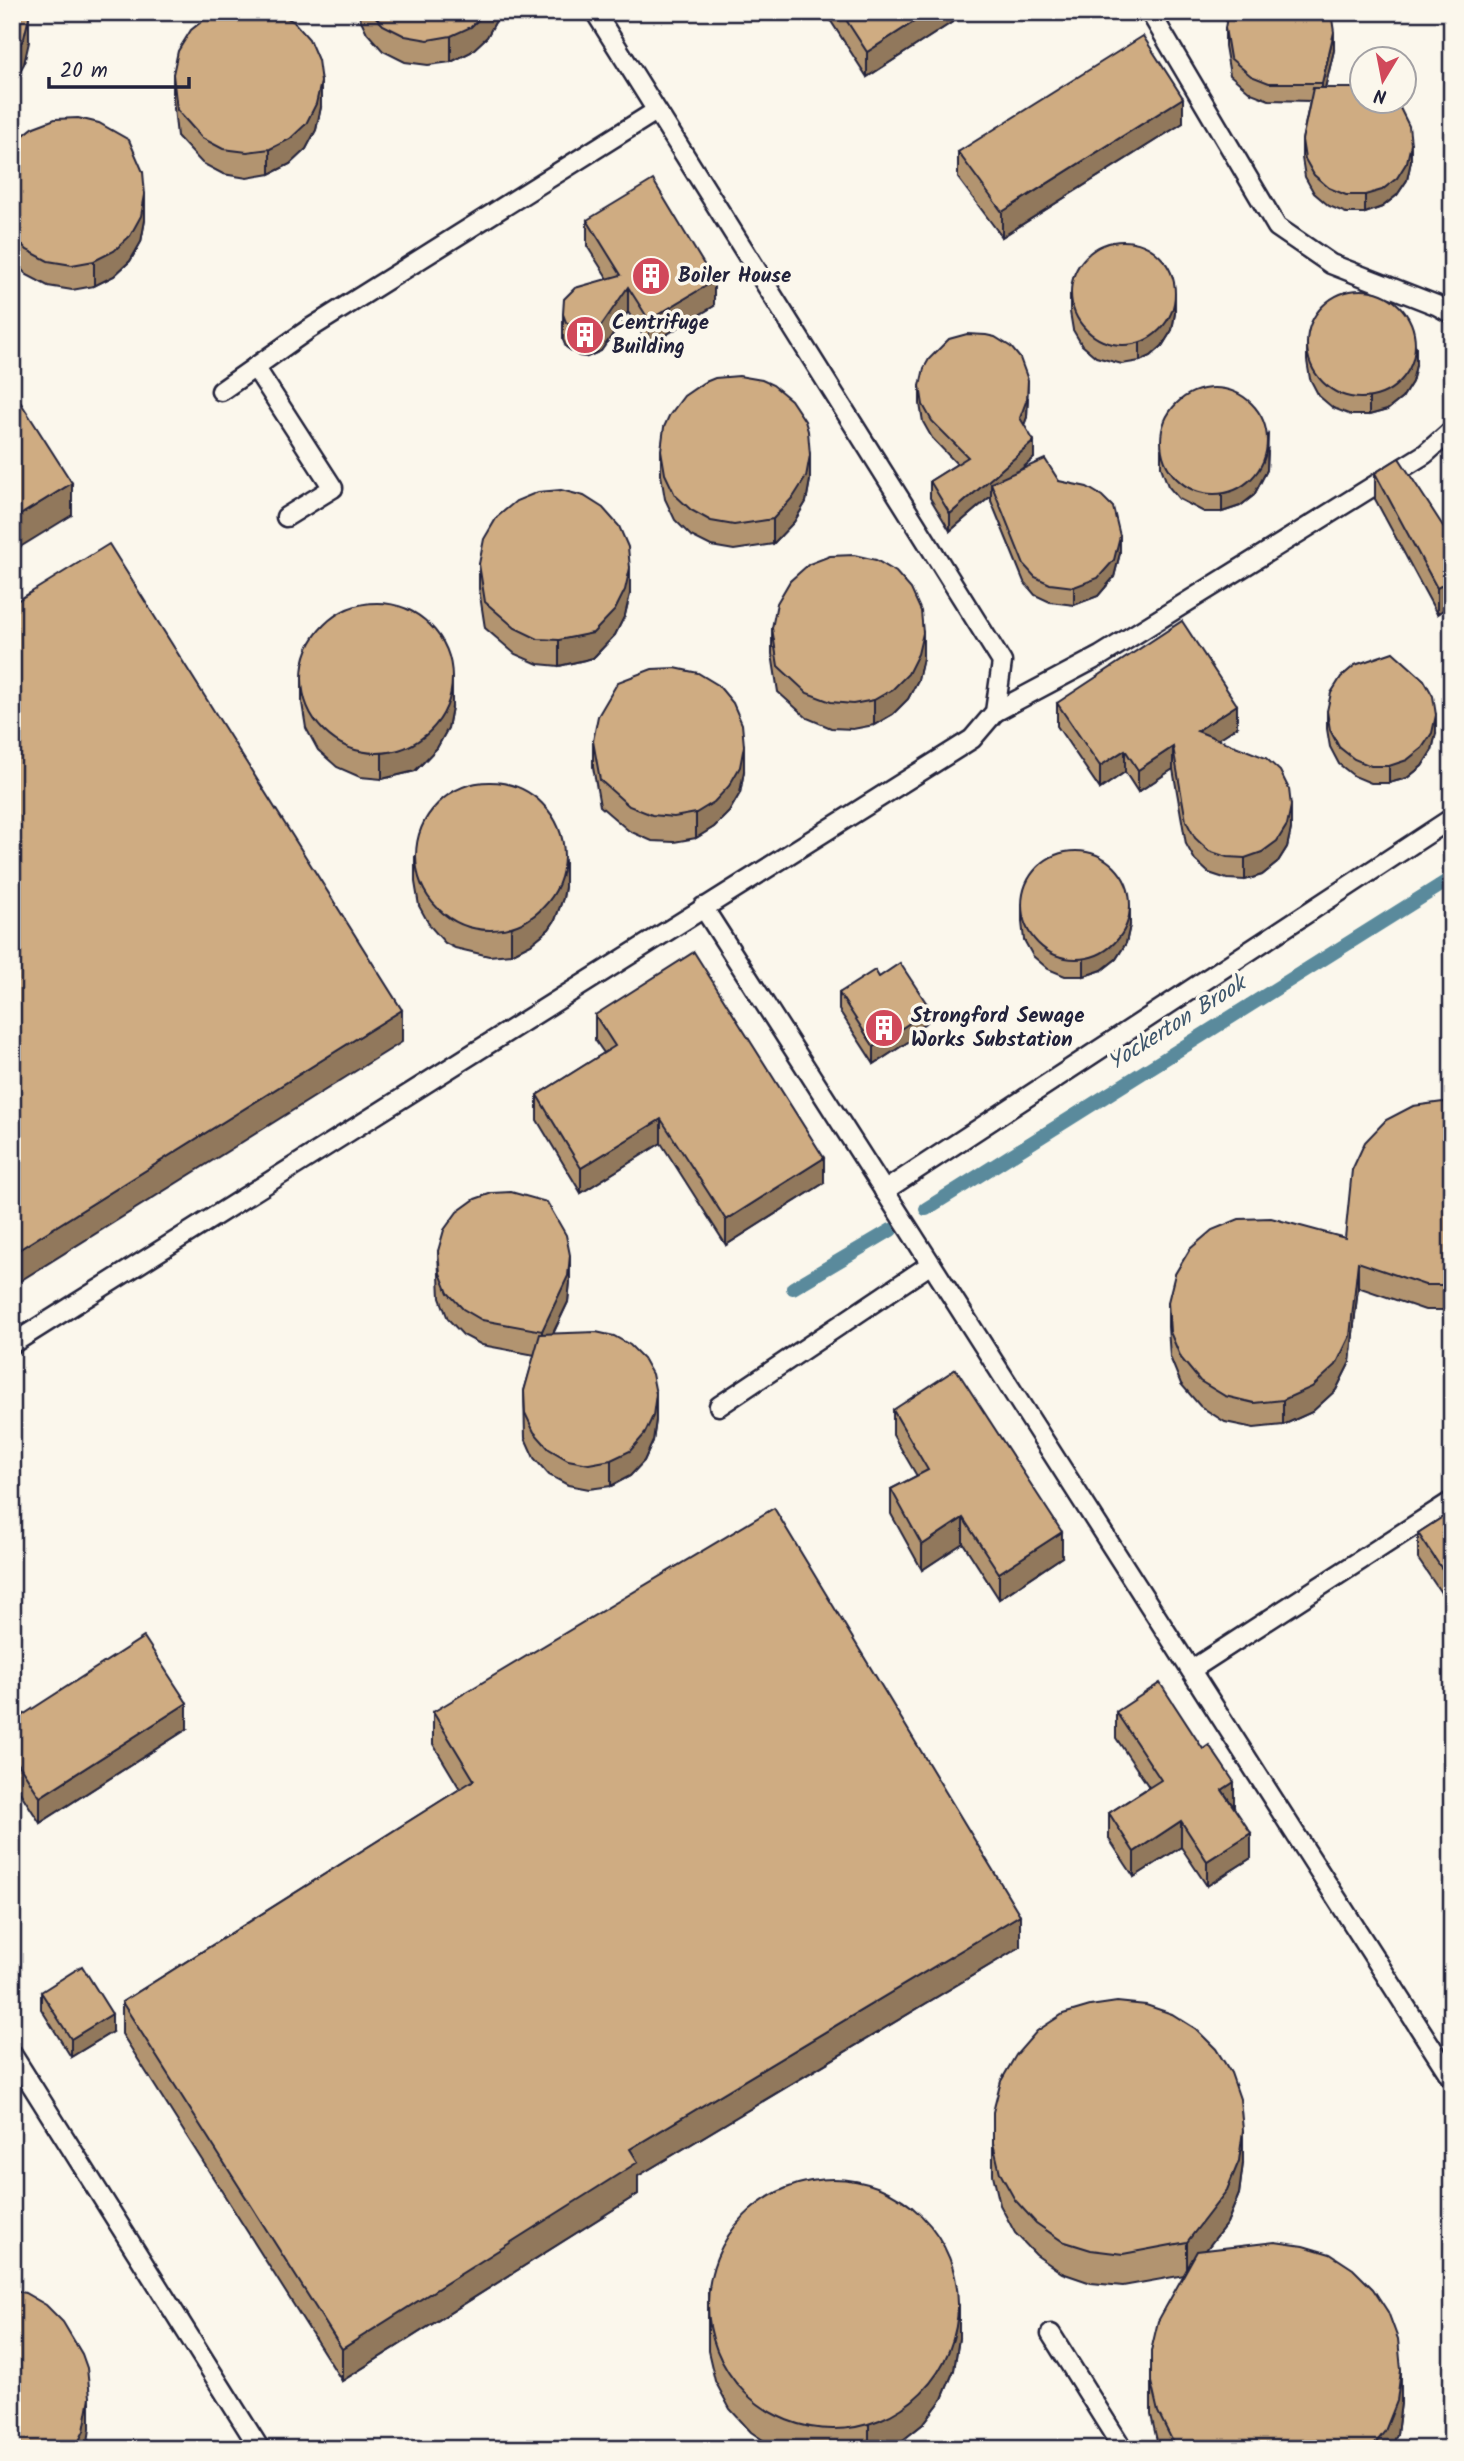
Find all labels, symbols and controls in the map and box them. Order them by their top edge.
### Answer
scale bar [49,46,189,90]
north arrow [1348,46,1418,116]
text: 20 m [60,55,108,88]
text: N [1372,79,1389,111]
building icon: Boiler House [630,255,672,297]
place label: Boiler House [678,260,791,293]
place label: Centrifuge Building [612,307,709,364]
building icon: Centrifuge Building [564,314,606,356]
water label: Yockerton Brook [1101,965,1256,1081]
place label: Strongford Sewage Works Substation [911,1000,1085,1057]
building icon: Strongford Sewage Works Substation [863,1007,905,1049]

